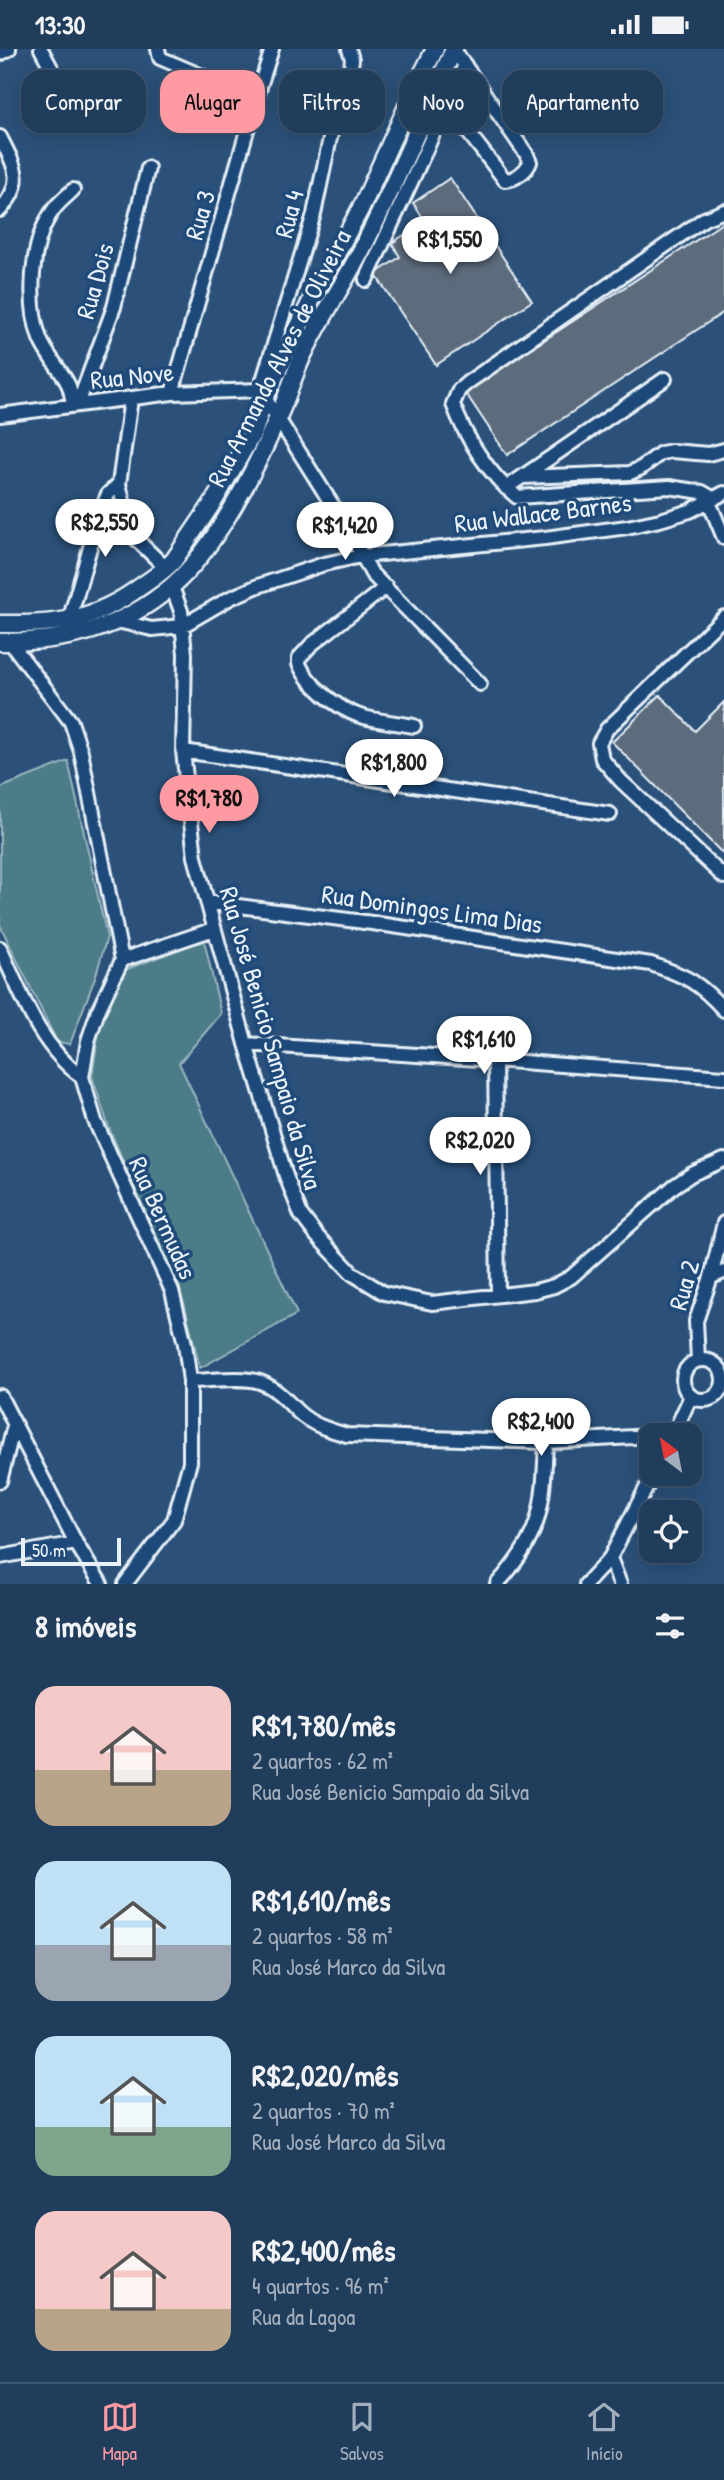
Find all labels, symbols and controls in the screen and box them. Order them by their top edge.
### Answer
text: 13:30 [35,7,85,42]
chip: Comprar [21,70,146,133]
chip: Alugar [160,70,265,133]
chip: Filtros [279,70,385,133]
chip: Novo [399,70,488,133]
chip: Apartamento [502,70,663,133]
street label: Rua 3 [176,186,223,244]
street label: Rua 4 [265,186,312,242]
pin: R$1,550 [385,217,515,276]
street label: Rua Armando Alves de Oliveira [198,223,359,492]
text: R$1,550 [418,223,482,254]
street label: Rua Dois [67,239,122,323]
street label: Rua Nove [89,354,175,397]
street label: Rua Wallace Barnes [453,484,633,541]
pin: R$2,550 [40,499,170,559]
pin: R$1,420 [280,503,410,562]
text: R$2,550 [71,506,139,537]
text: R$1,420 [313,509,377,540]
pin: R$1,800 [329,739,459,799]
text: R$1,800 [361,746,427,777]
pin: R$1,780 [144,775,274,835]
text: R$1,780 [176,782,242,813]
street label: Rua Domingos Lima Dias [320,876,545,941]
street label: Rua José Benicio Sampaio da Silva [211,882,331,1193]
pin: R$1,610 [419,1017,549,1076]
text: R$1,610 [453,1023,515,1054]
pin: R$2,020 [415,1117,545,1177]
text: R$2,020 [446,1124,514,1155]
street label: Rua Bermudas [121,1151,206,1284]
street label: Rua 2 [660,1256,707,1314]
pin: R$2,400 [476,1399,606,1458]
text: R$2,400 [508,1405,574,1436]
north arrow [639,1423,702,1486]
map controls [639,1423,702,1563]
button: locate [639,1500,702,1563]
scale bar [21,1535,121,1567]
text: 50 m [32,1537,66,1563]
text: 8 imóveis [35,1606,136,1646]
icon: filters [651,1607,689,1645]
text: R$1,780/mês [252,1705,396,1745]
icon: home [91,1714,175,1798]
text: 2 quartos · 62 m² [252,1745,393,1776]
text: Rua José Benicio Sampaio da Silva [252,1776,529,1807]
text: R$1,610/mês [252,1880,391,1920]
icon: home [91,1889,175,1973]
text: 2 quartos · 58 m² [252,1920,393,1951]
text: Rua José Marco da Silva [252,1951,445,1982]
text: R$2,020/mês [252,2055,398,2095]
icon: home [91,2064,175,2148]
text: 2 quartos · 70 m² [252,2095,395,2126]
text: Rua José Marco da Silva [252,2126,445,2157]
text: R$2,400/mês [252,2230,396,2270]
icon: home [91,2239,175,2323]
text: 4 quartos · 96 m² [252,2270,389,2301]
text: Rua da Lagoa [252,2301,355,2332]
tab: Mapa [101,2398,139,2466]
tab: Salvos [340,2398,384,2466]
tab: Início [585,2398,623,2466]

